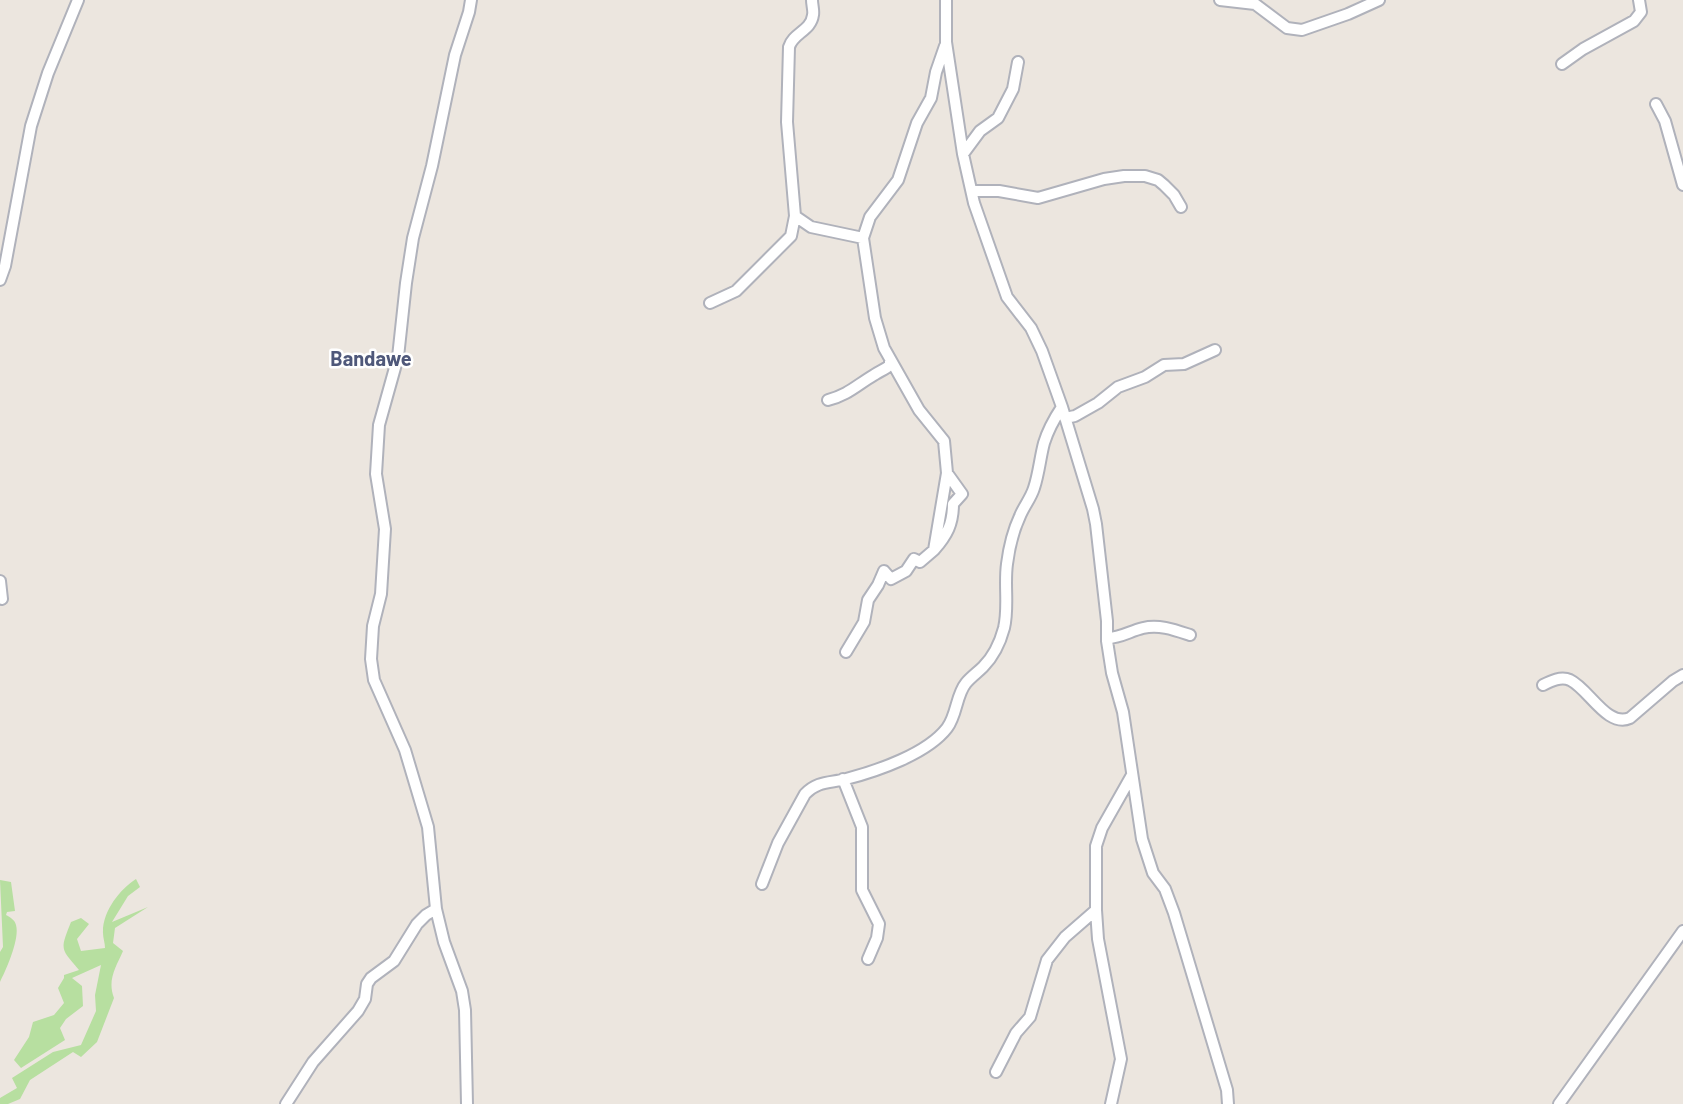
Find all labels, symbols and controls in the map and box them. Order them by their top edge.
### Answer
district label: Bandawe [330,346,412,370]

